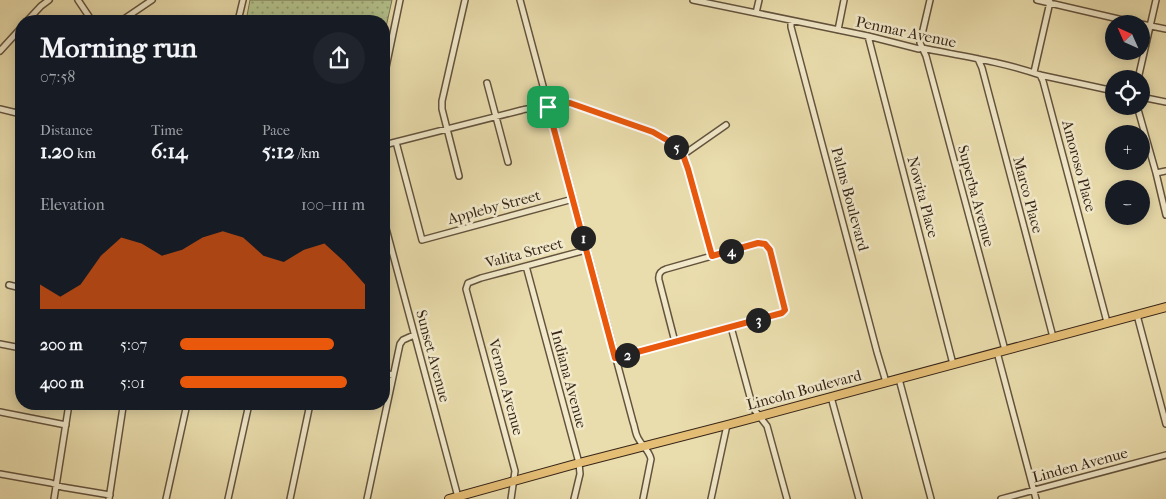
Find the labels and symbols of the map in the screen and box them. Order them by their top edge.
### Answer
street label: Penmar Avenue [854,13,958,52]
north arrow [1105,15,1150,60]
pin [527,86,569,128]
street label: Amoroso Place [1058,117,1100,214]
pin: 5 [664,134,688,160]
street label: Superba Avenue [954,143,998,249]
street label: Palms Boulevard [827,145,873,254]
street label: Nowita Place [903,154,943,240]
street label: Marco Place [1009,155,1047,236]
street label: Appleby Street [445,186,543,228]
pin: 1 [570,226,596,250]
street label: Valita Street [482,234,565,272]
pin: 4 [718,238,744,264]
street label: Sunset Avenue [412,308,454,405]
pin: 3 [746,308,770,332]
street label: Indiana Avenue [547,328,591,431]
street label: Vernon Avenue [484,336,528,438]
pin: 2 [614,342,640,368]
street label: Lincoln Boulevard [745,366,864,414]
street label: Linden Avenue [1030,443,1130,486]

